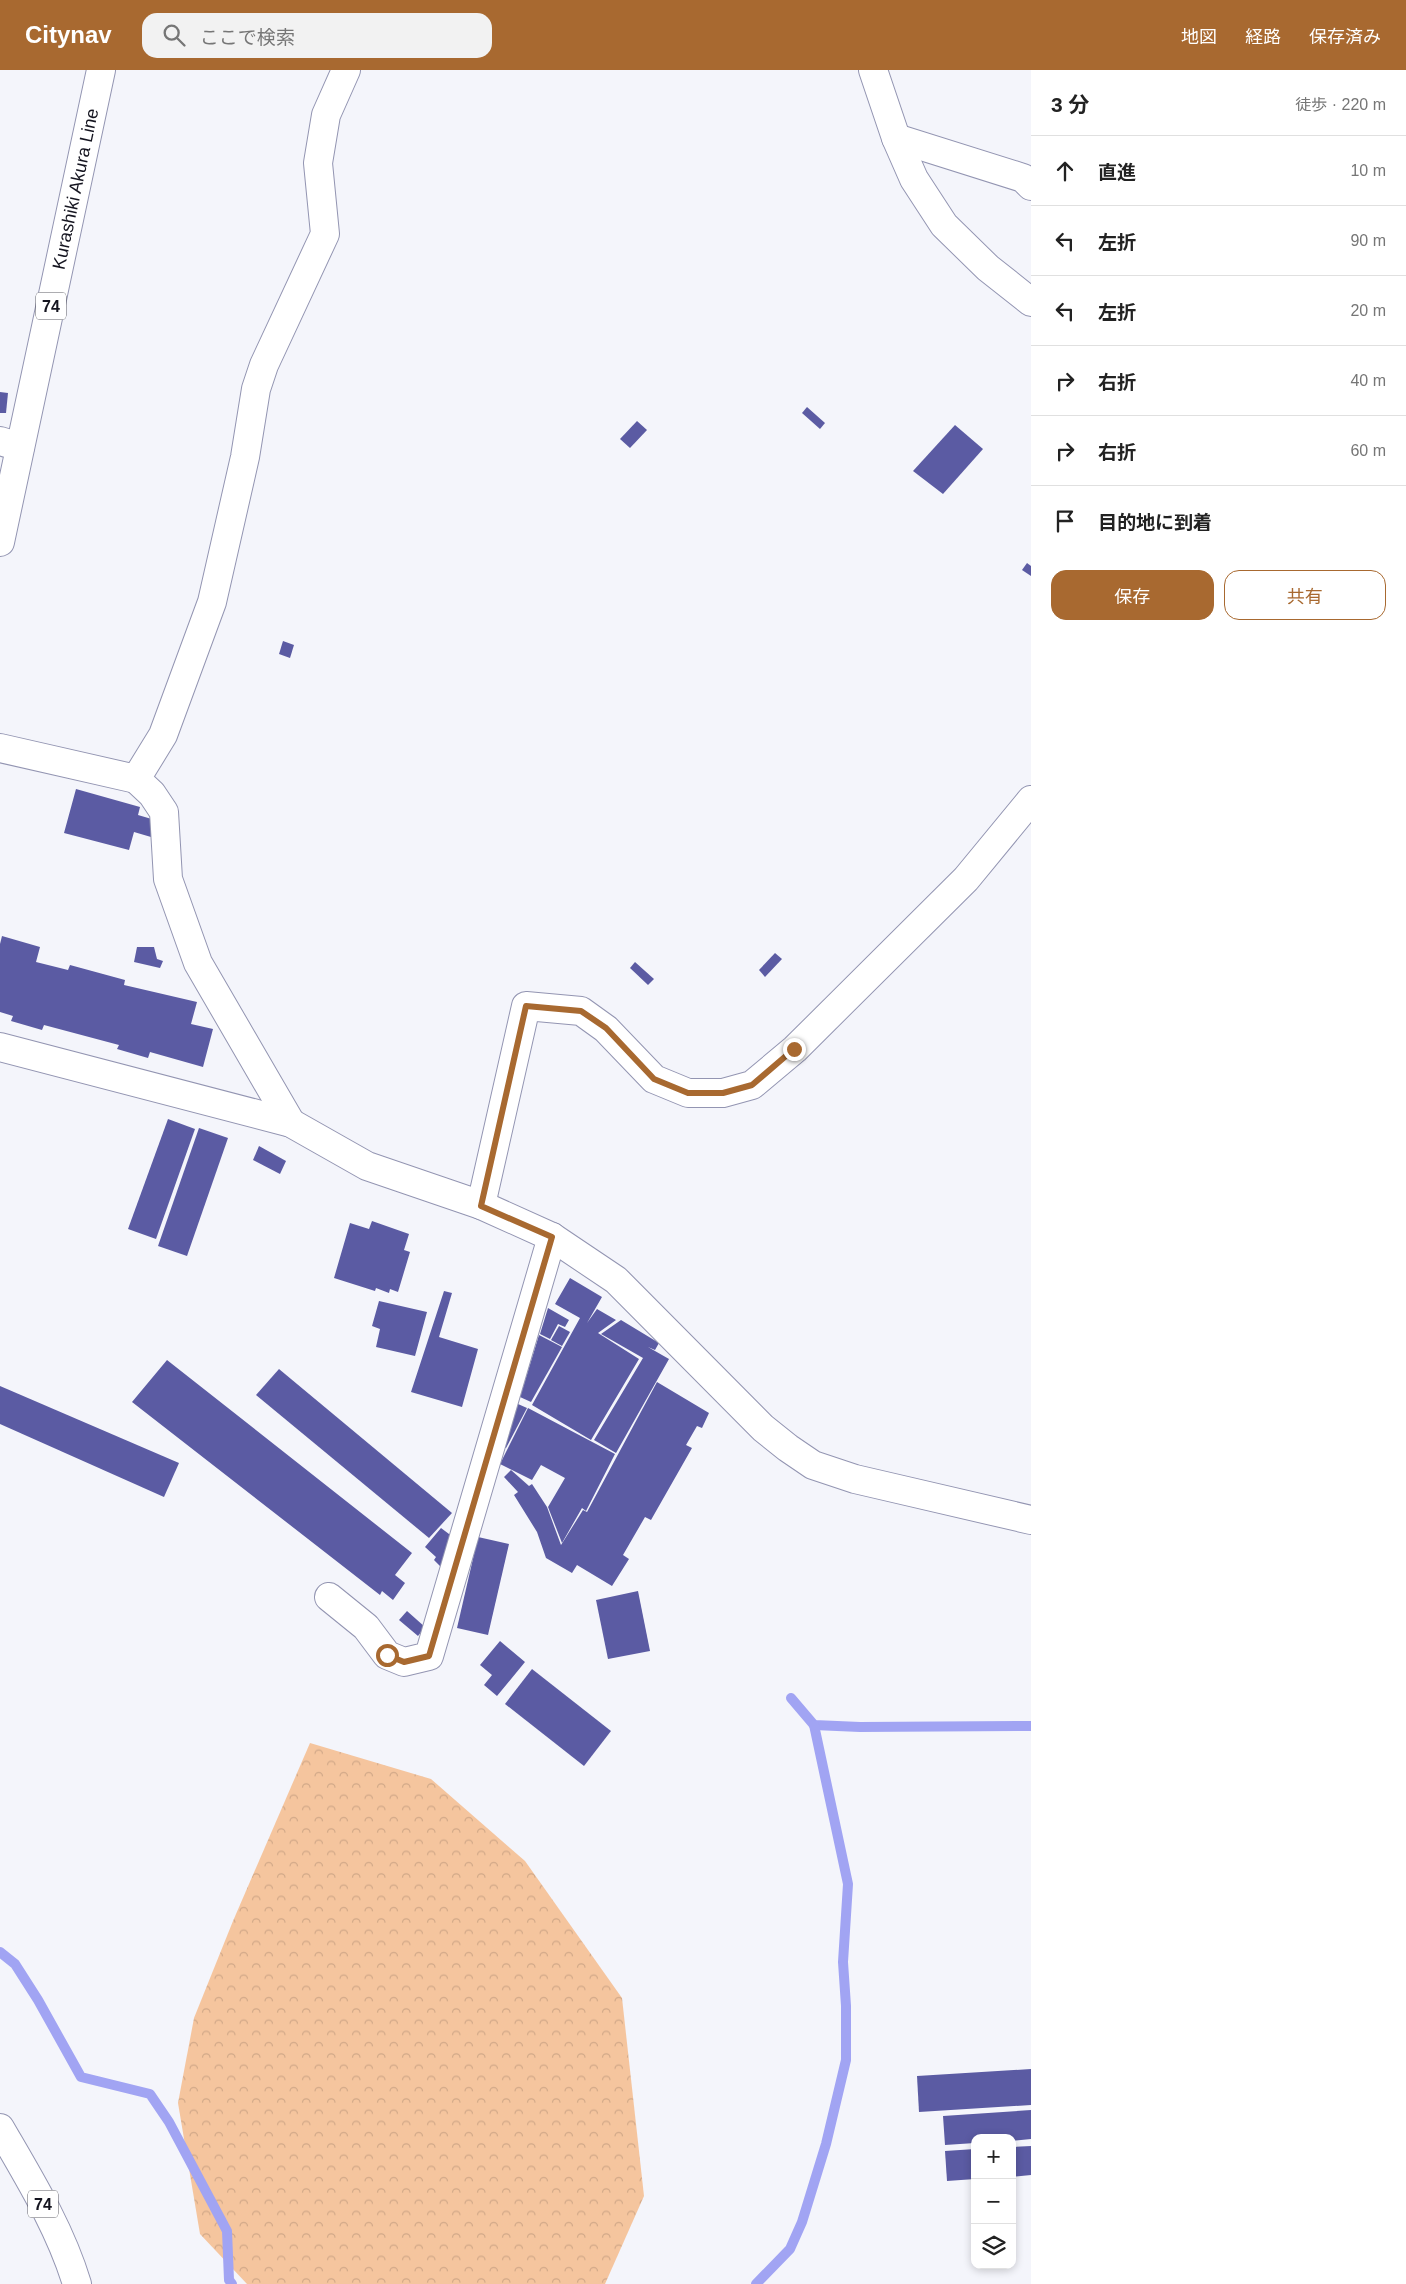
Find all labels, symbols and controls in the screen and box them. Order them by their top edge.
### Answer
search box [142,13,492,58]
text: Citynav [25,21,112,48]
icon: search [160,21,188,49]
text: ここで検索 [200,27,295,48]
text: 地図 [1181,27,1217,47]
text: 経路 [1245,27,1281,47]
text: 保存済み [1309,27,1381,47]
text: 3 分 [1051,93,1090,116]
text: 徒歩 · 220 m [1295,96,1386,113]
street label: Kurashiki Akura Line [49,107,102,271]
icon: ahead [1051,157,1079,185]
text: 直進 [1098,162,1136,183]
text: 10 m [1350,162,1386,179]
icon: left [1051,227,1079,255]
text: 左折 [1098,232,1136,253]
text: 90 m [1350,232,1386,249]
road number: 74 [36,292,66,320]
icon: left [1051,297,1079,325]
text: 左折 [1098,302,1136,323]
text: 20 m [1350,302,1386,319]
icon: right [1051,367,1079,395]
text: 右折 [1098,372,1136,393]
text: 40 m [1350,372,1386,389]
icon: right [1051,437,1079,465]
text: 右折 [1098,442,1136,463]
text: 60 m [1350,442,1386,459]
icon: arrive [1051,507,1079,535]
text: 目的地に到着 [1098,512,1212,533]
button: 保存 [1051,570,1214,620]
button: 共有 [1224,570,1386,620]
route end [783,1038,806,1061]
route start [376,1644,399,1667]
map controls [971,2134,1016,2269]
button: + [971,2134,1016,2179]
button: − [971,2179,1016,2224]
road number: 74 [28,2190,58,2218]
button: layers [971,2224,1016,2269]

